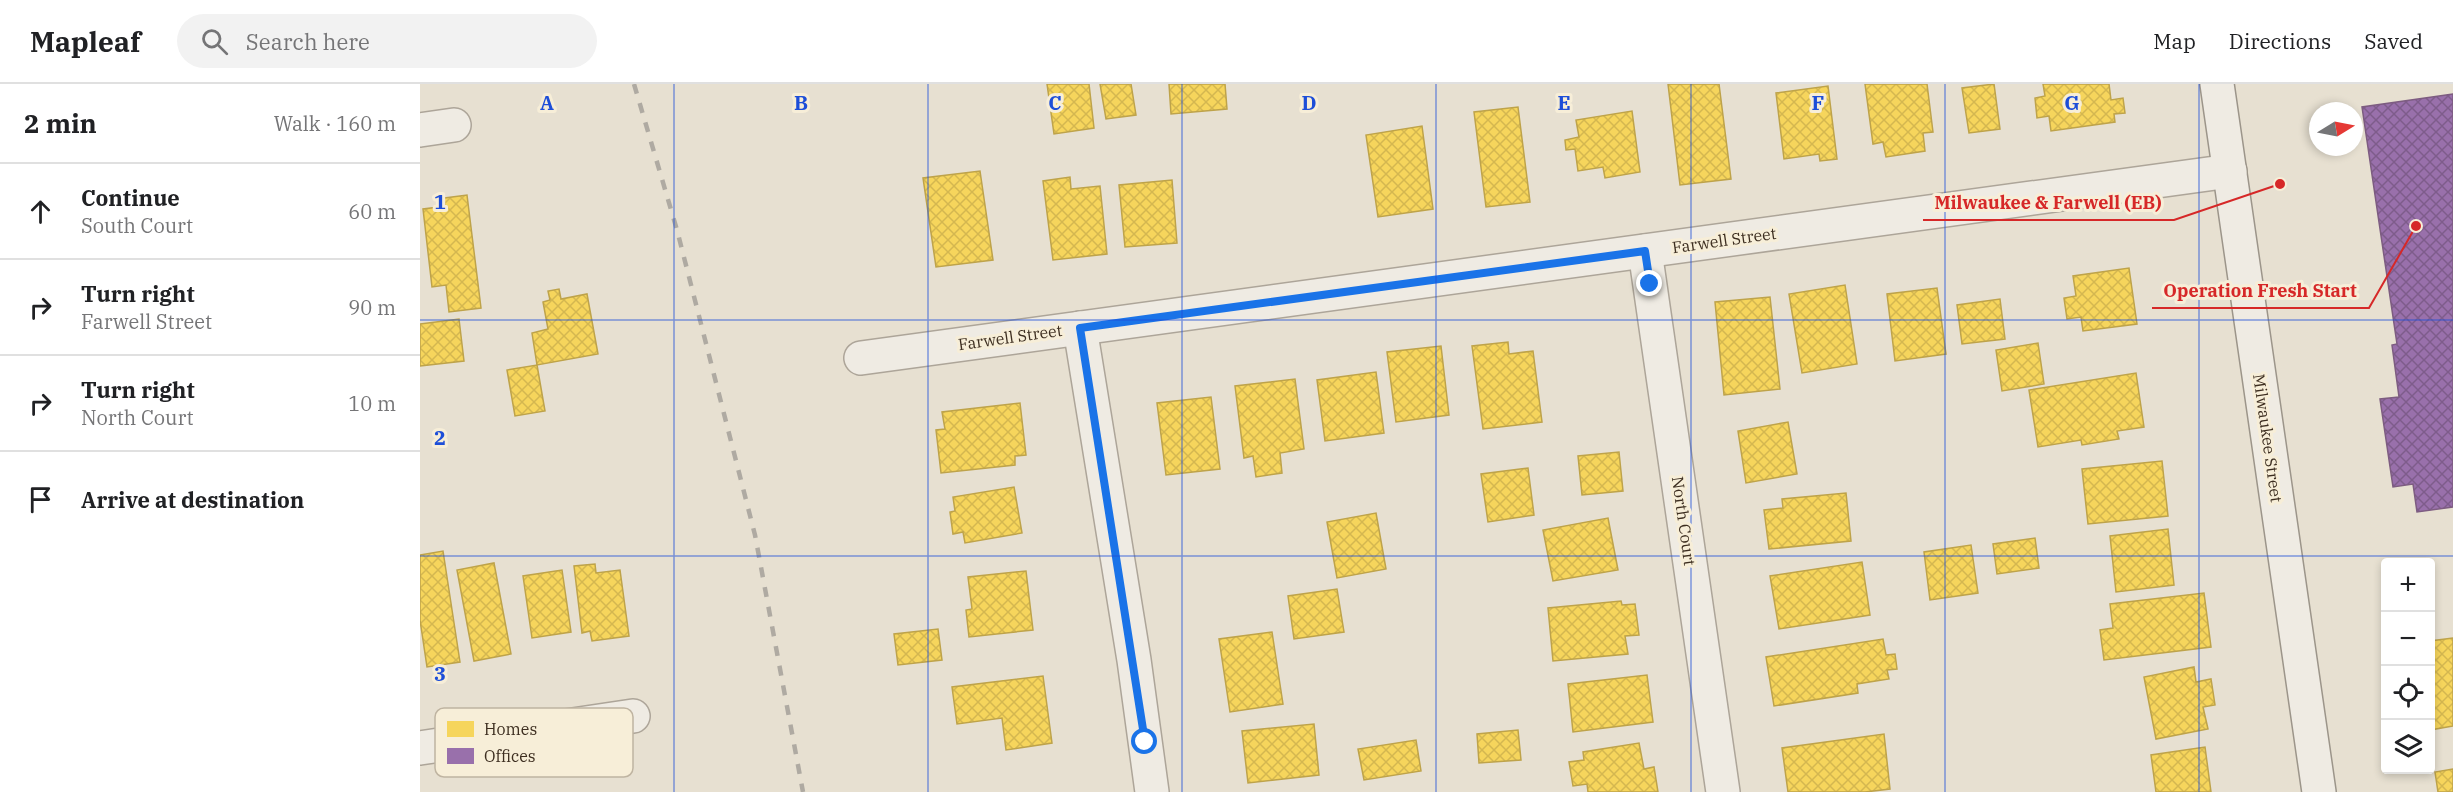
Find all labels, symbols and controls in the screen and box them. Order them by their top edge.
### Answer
search box [177,14,597,68]
text: Mapleaf [30,23,141,60]
icon: search [198,25,231,58]
text: Search here [246,27,370,56]
text: Map [2153,27,2196,55]
text: Directions [2229,27,2331,55]
text: Saved [2364,27,2423,55]
text: A [540,89,554,116]
text: B [794,89,808,116]
text: C [1048,89,1062,116]
text: D [1301,89,1317,116]
text: E [1557,89,1571,116]
text: F [1812,89,1824,116]
text: G [2064,89,2080,116]
north arrow [2309,102,2363,156]
text: 2 min [24,106,97,140]
text: Walk · 160 m [274,110,396,137]
text: Continue [81,183,180,212]
callout: Milwaukee & Farwell (EB) [1923,184,2174,220]
text: 1 [434,188,446,215]
text: Milwaukee & Farwell (EB) [1934,191,2162,214]
icon: ahead [24,195,57,228]
text: 60 m [348,198,396,225]
text: South Court [81,212,193,239]
street label: Farwell Street [1671,223,1778,257]
route end [1636,270,1662,296]
callout: Operation Fresh Start [2152,272,2369,308]
text: Turn right [81,279,195,308]
text: Operation Fresh Start [2163,279,2357,302]
icon: right [24,291,57,324]
text: 90 m [348,294,396,321]
text: Farwell Street [81,308,212,335]
street label: Farwell Street [957,320,1064,354]
street label: Milwaukee Street [2249,372,2287,504]
text: Turn right [81,375,195,404]
icon: right [24,387,57,420]
text: 10 m [348,390,396,417]
text: North Court [81,404,194,431]
text: 2 [434,424,446,451]
street label: North Court [1668,475,1700,567]
icon: arrive [24,483,57,516]
text: Arrive at destination [81,485,304,514]
map controls [2381,558,2435,774]
button: + [2381,558,2435,612]
button: − [2381,612,2435,666]
text: 3 [434,660,446,687]
button: locate [2381,666,2435,720]
legend [435,708,633,777]
text: Homes [484,719,537,739]
button: layers [2381,720,2435,774]
route start [1131,728,1157,754]
text: Offices [484,746,536,766]

